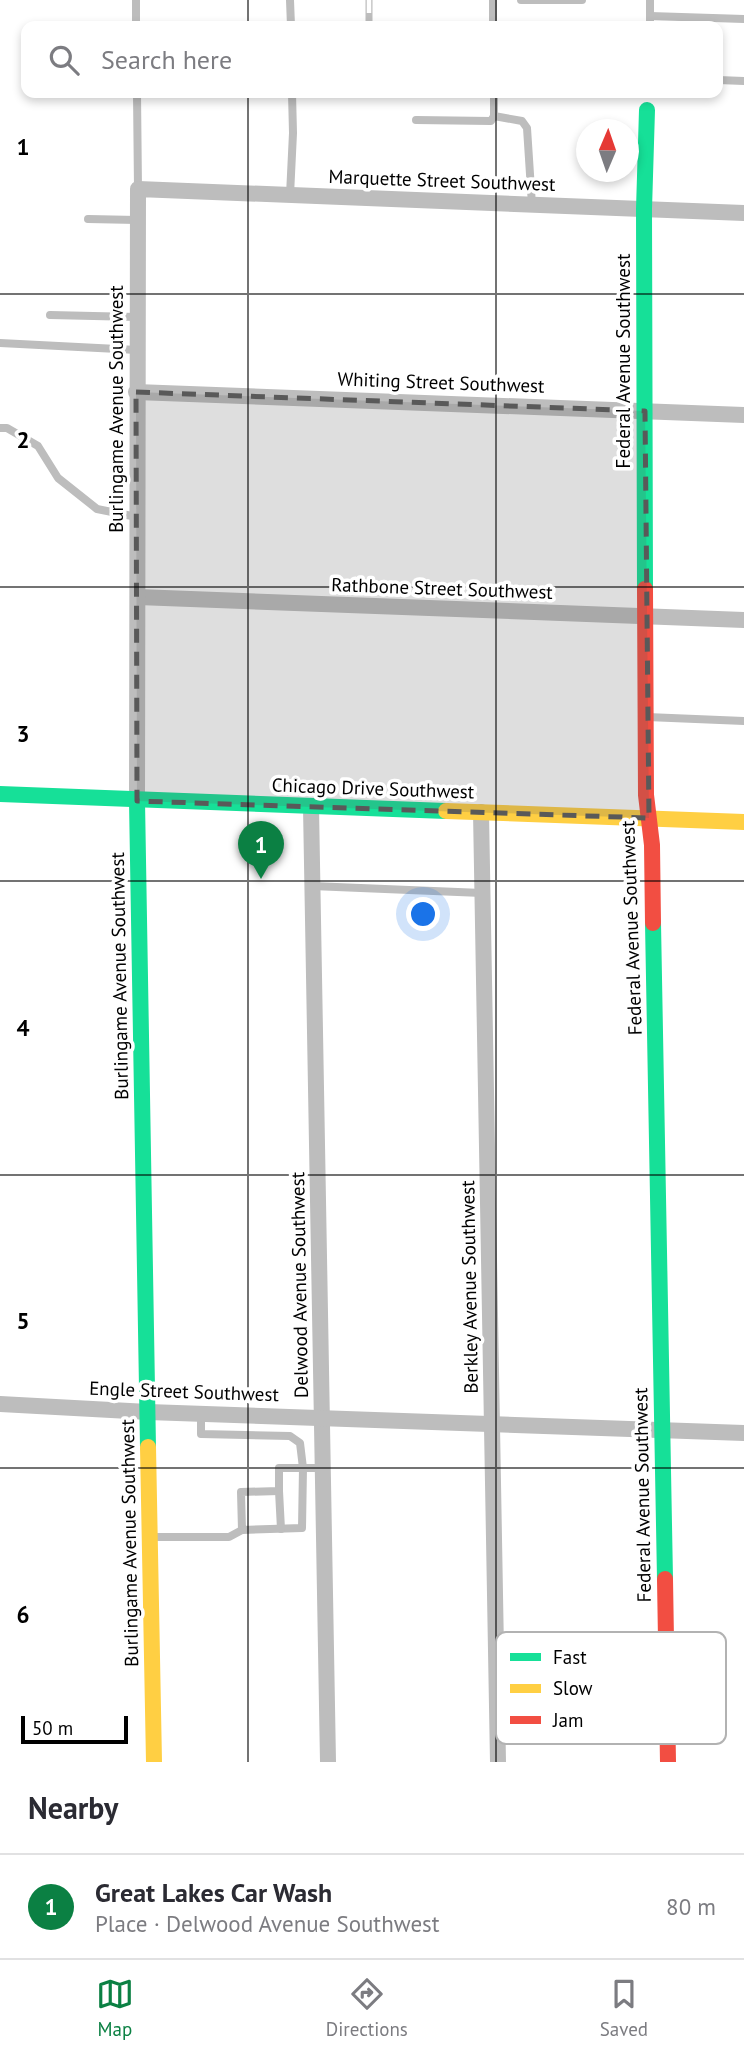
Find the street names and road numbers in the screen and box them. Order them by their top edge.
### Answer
street label: Marquette Street Southwest [328,164,557,196]
street label: Federal Avenue Southwest [611,253,635,468]
street label: Burlingame Avenue Southwest [104,285,128,533]
street label: Whiting Street Southwest [337,366,546,398]
street label: Rathbone Street Southwest [331,572,554,604]
street label: Chicago Drive Southwest [271,772,475,804]
street label: Federal Avenue Southwest [615,820,647,1036]
street label: Burlingame Avenue Southwest [105,851,133,1100]
street label: Delwood Avenue Southwest [285,1171,313,1398]
street label: Berkley Avenue Southwest [455,1180,483,1394]
street label: Engle Street Southwest [89,1376,280,1406]
street label: Federal Avenue Southwest [628,1387,656,1603]
street label: Burlingame Avenue Southwest [115,1418,143,1667]

